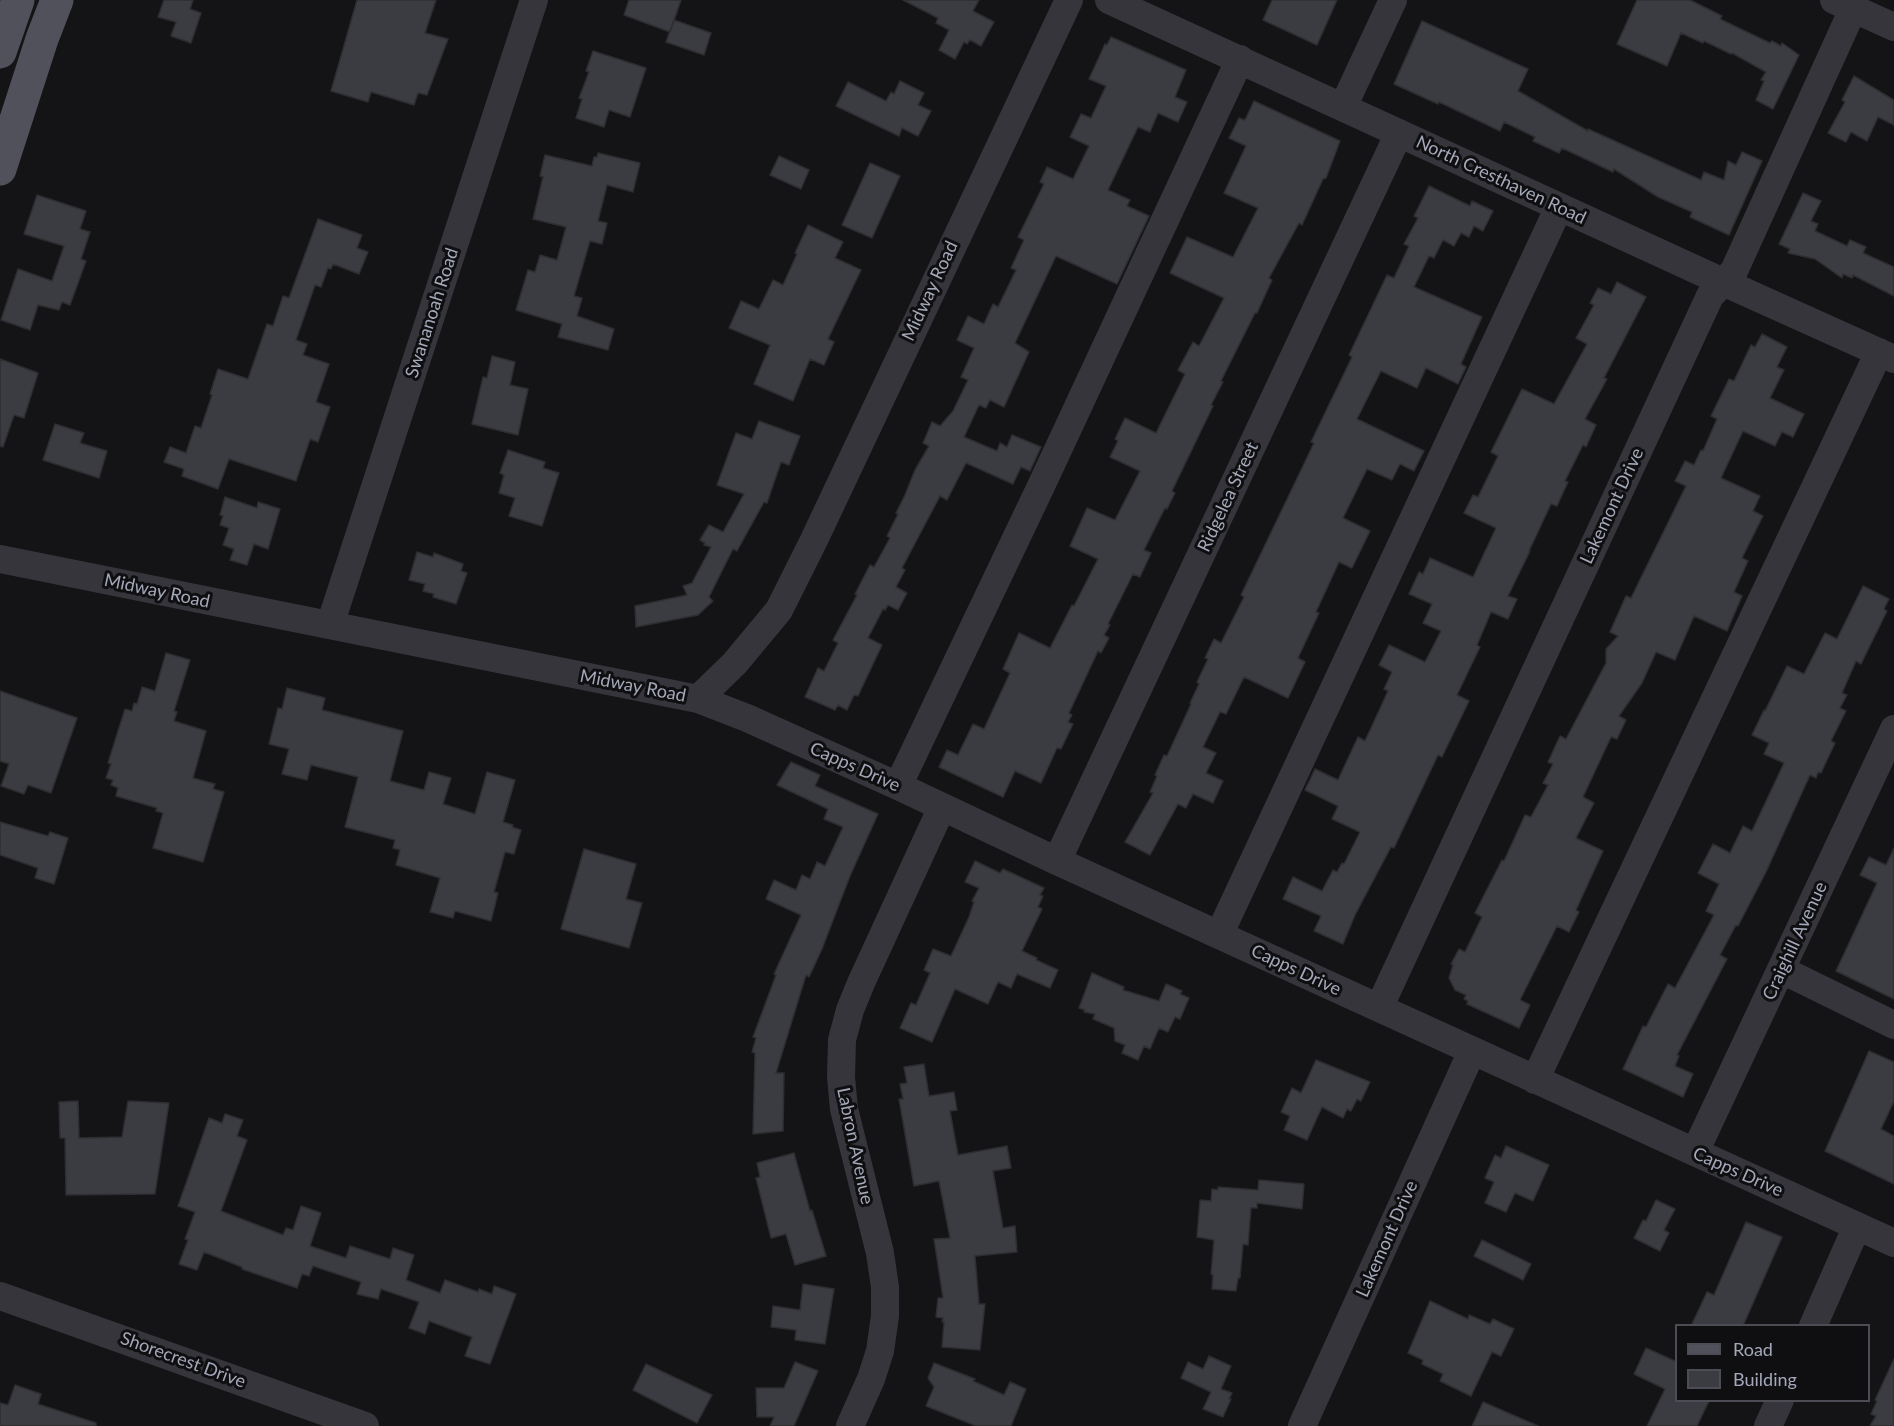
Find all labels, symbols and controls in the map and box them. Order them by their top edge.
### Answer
street label: North Cresthaven Road [1413,131,1589,229]
street label: Midway Road [897,238,963,344]
street label: Swananoah Road [401,245,463,381]
street label: Ridgelea Street [1193,439,1263,555]
street label: Lakemont Drive [1576,445,1648,567]
street label: Midway Road [102,569,212,613]
street label: Midway Road [578,665,688,707]
street label: Capps Drive [807,738,903,796]
street label: Craighill Avenue [1758,878,1832,1004]
street label: Capps Drive [1248,940,1344,1000]
street label: Labron Avenue [832,1086,878,1206]
street label: Capps Drive [1690,1143,1786,1201]
street label: Lakemont Drive [1352,1177,1422,1301]
legend [1675,1324,1870,1402]
street label: Shorecrest Drive [117,1327,249,1393]
text: Road [1733,1338,1773,1360]
text: Building [1733,1368,1797,1390]

